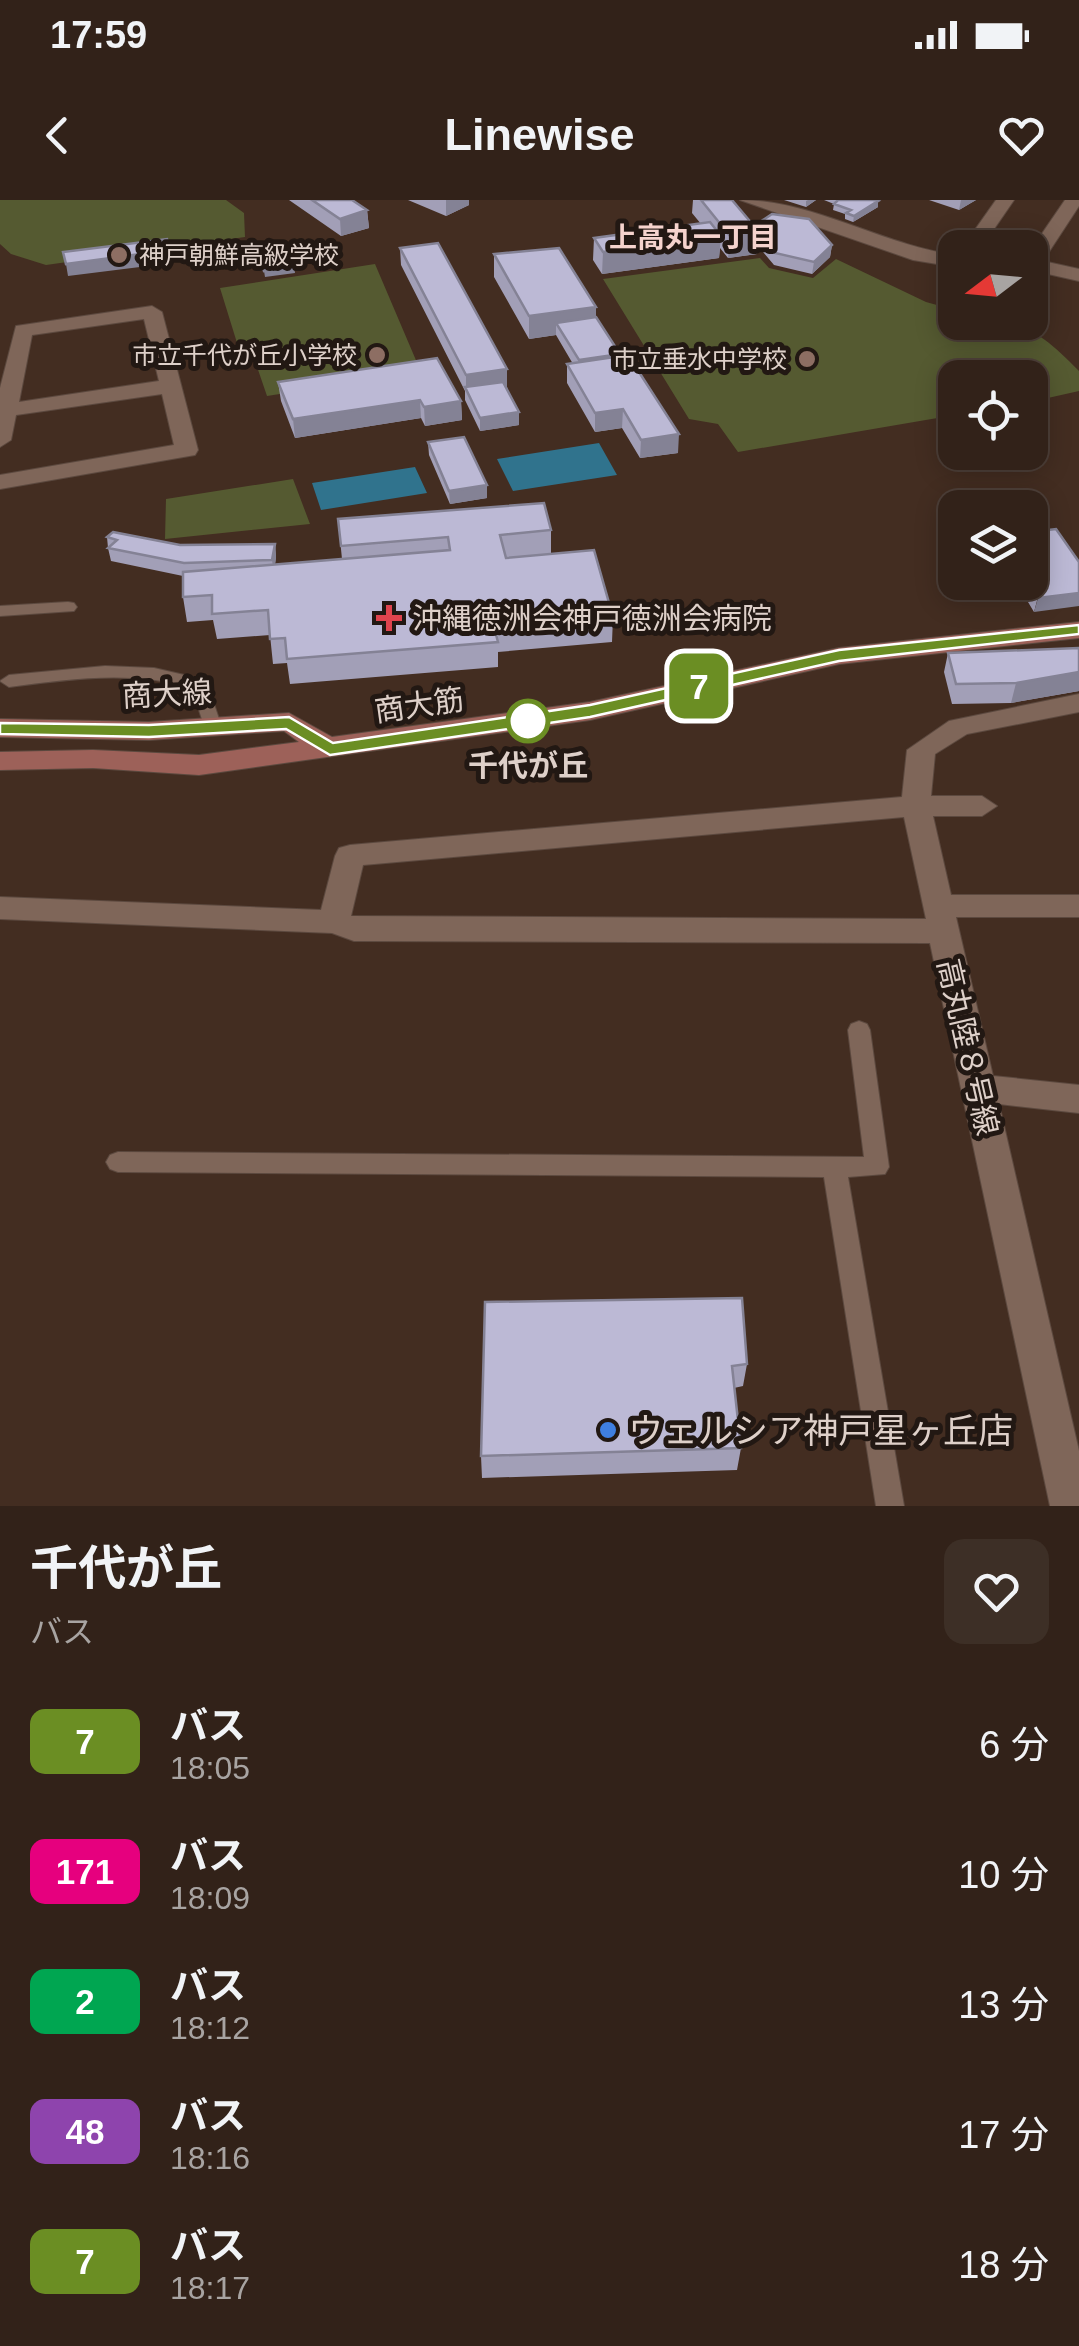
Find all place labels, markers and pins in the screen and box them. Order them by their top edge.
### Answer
place label: 神戸朝鮮高級学校 [139,241,339,269]
marker: 神戸朝鮮高級学校 [108,244,130,266]
place label: 市立千代が丘小学校 [132,341,357,369]
marker: 市立千代が丘小学校 [366,344,388,366]
place label: 市立垂水中学校 [612,345,787,373]
marker: 市立垂水中学校 [796,348,818,370]
place label: 沖縄徳洲会神戸徳洲会病院 [412,602,772,635]
marker: 沖縄徳洲会神戸徳洲会病院 [376,605,402,631]
marker: 千代が丘 [507,700,549,742]
place label: 千代が丘 [468,749,588,782]
place label: ウェルシア神戸星ヶ丘店 [628,1411,1013,1450]
marker: ウェルシア神戸星ヶ丘店 [597,1419,619,1441]

